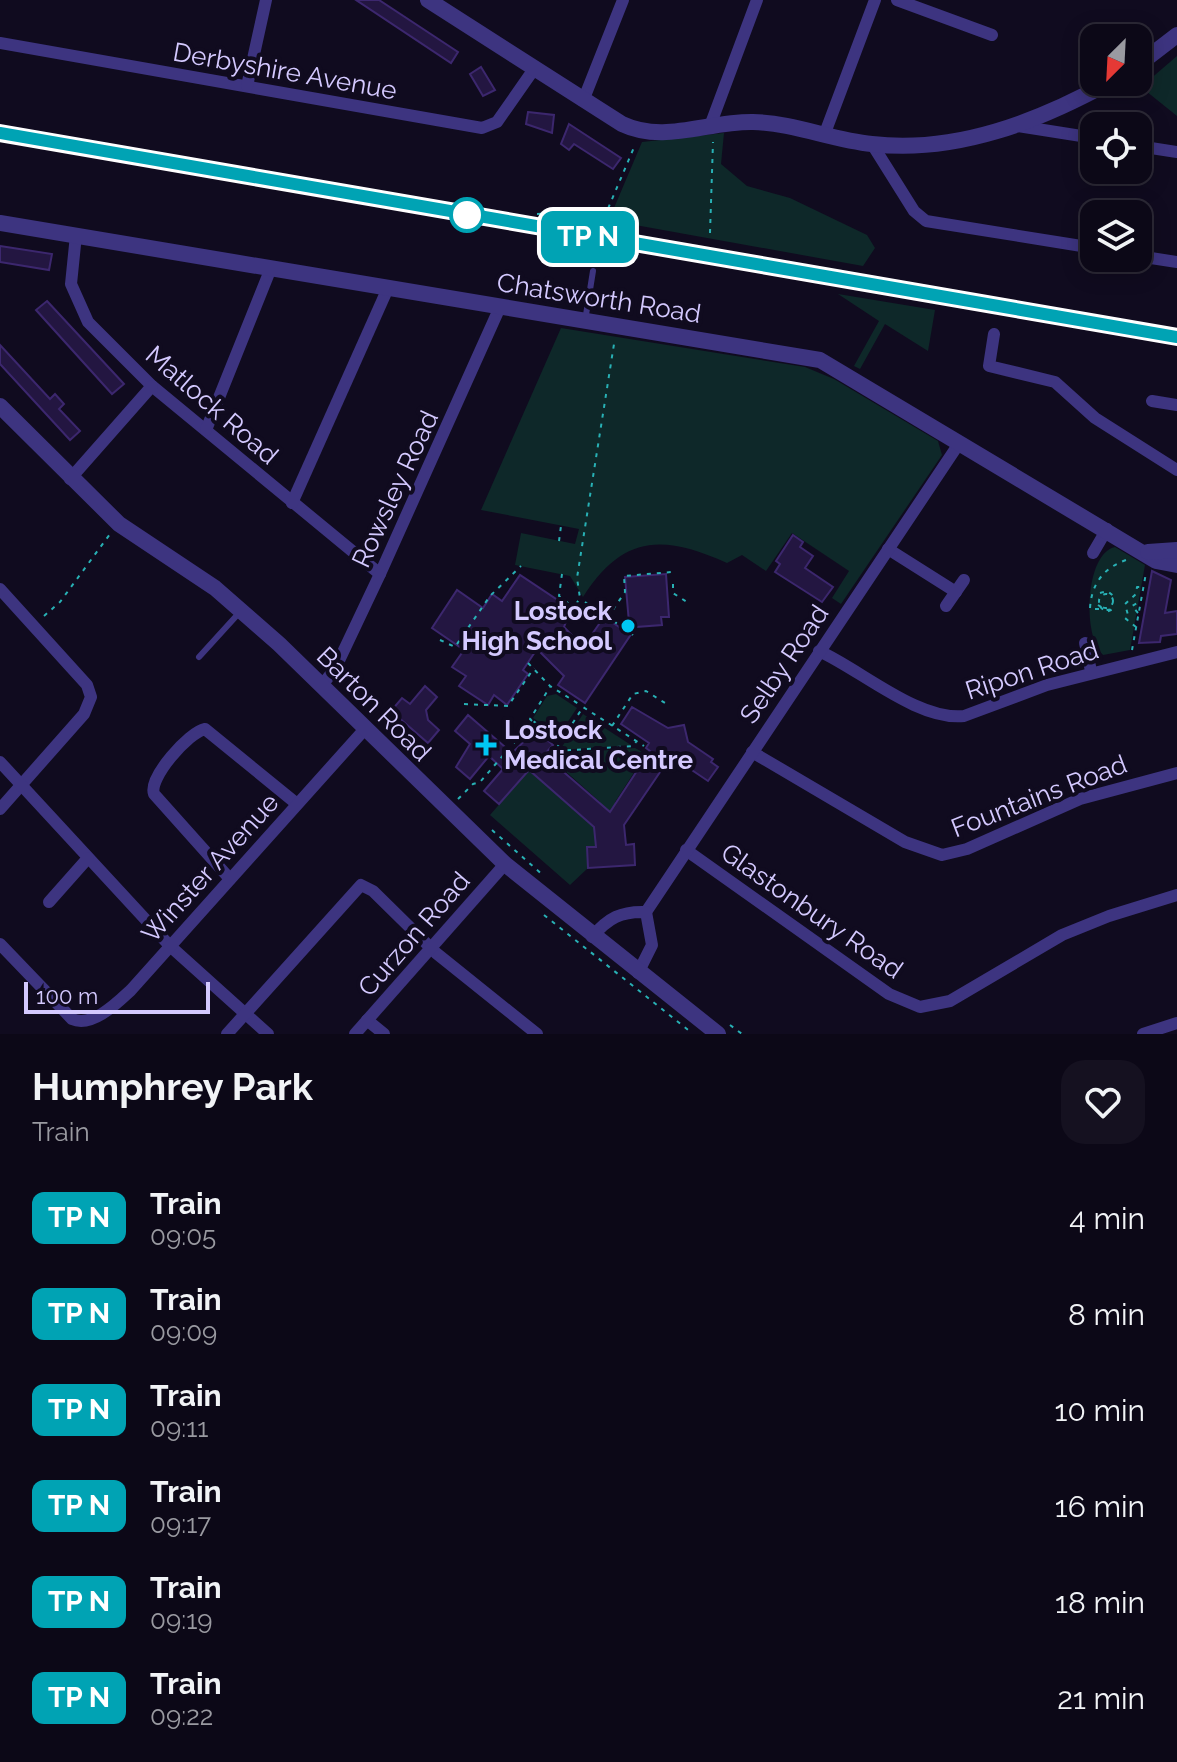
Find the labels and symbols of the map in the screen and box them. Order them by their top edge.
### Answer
north arrow [1080,24,1152,96]
street label: Derbyshire Avenue [171,37,399,105]
unlabelled marker [450,198,484,232]
line badge: TP N [532,211,644,263]
street label: Chatsworth Road [495,267,703,329]
street label: Matlock Road [140,340,284,470]
street label: Rowsley Road [346,406,444,572]
place label: Lostock High School [462,596,613,656]
street label: Selby Road [734,599,834,729]
marker: Lostock High School [619,617,637,635]
street label: Ripon Road [962,634,1102,706]
street label: Barton Road [311,641,437,767]
place label: Lostock Medical Centre [504,715,693,775]
marker: Lostock Medical Centre [475,734,497,756]
street label: Fountains Road [947,749,1131,843]
street label: Winster Avenue [135,787,285,949]
street label: Glastonbury Road [716,837,908,985]
street label: Curzon Road [352,866,476,1002]
scale bar [24,978,210,1014]

